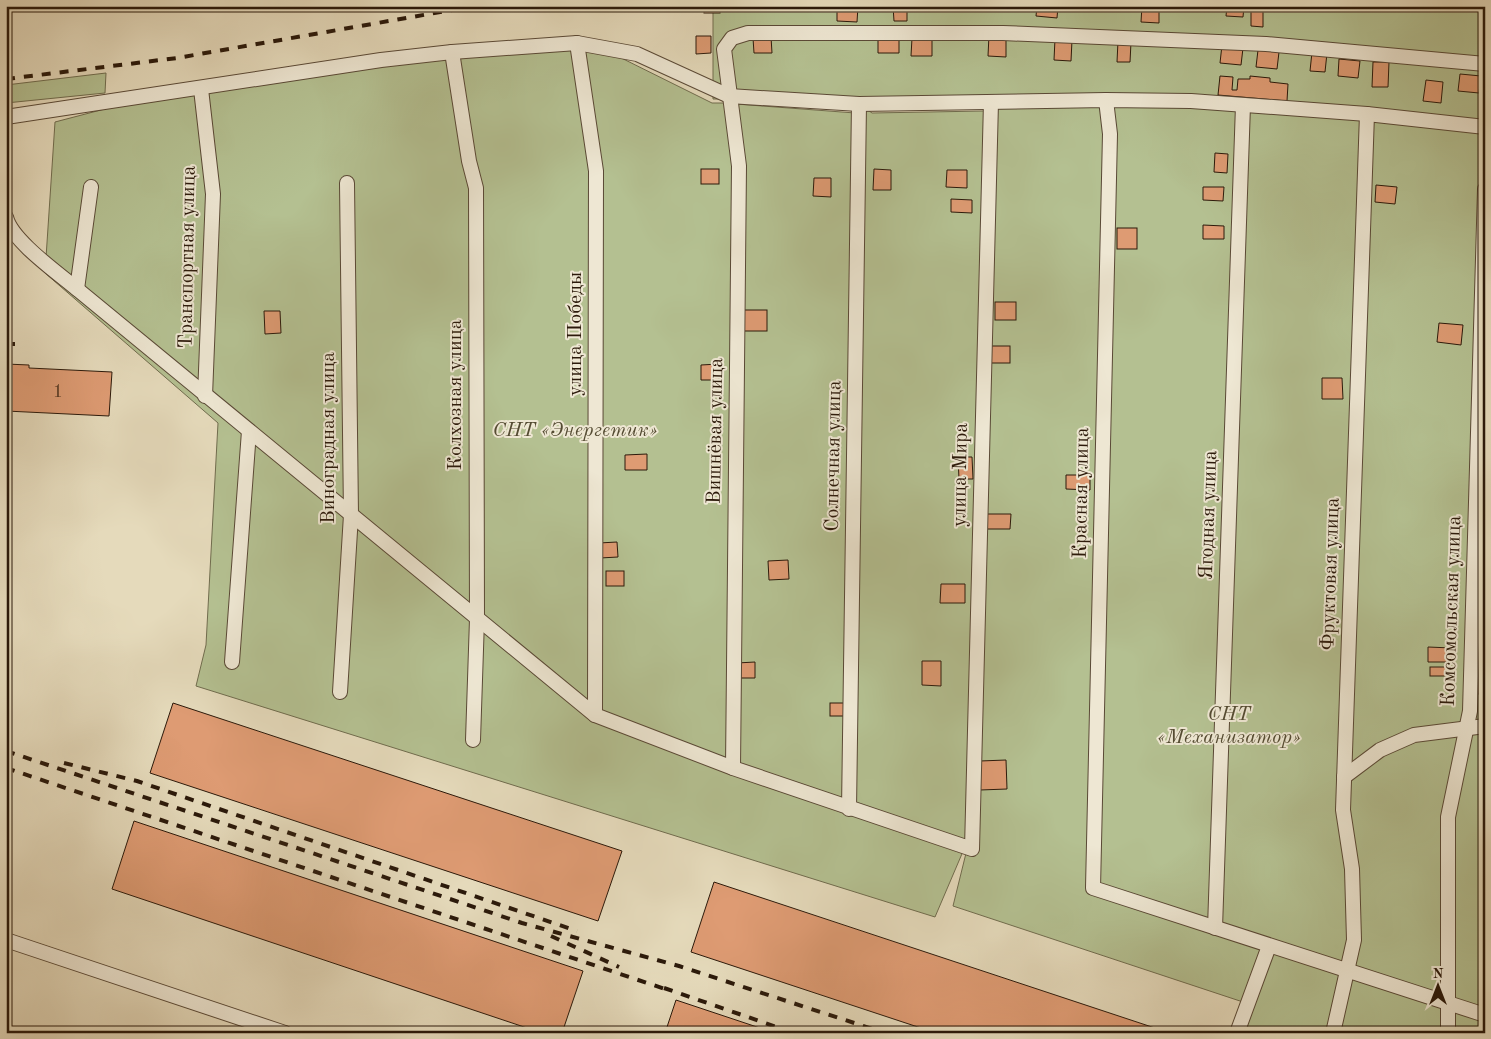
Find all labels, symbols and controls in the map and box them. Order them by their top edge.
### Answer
street label: Транспортная улица [176,165,200,349]
street label: улица Победы [566,272,586,396]
street label: Колхозная улица [446,319,466,471]
street label: Виноградная улица [319,352,339,524]
street label: Вишнёвая улица [705,357,727,504]
street label: Солнечная улица [823,380,845,532]
house number: 1 [53,383,63,401]
park label: СНТ «Энергетик» [492,421,658,441]
street label: улица Мира [950,422,972,527]
street label: Красная улица [1071,427,1093,559]
street label: Ягодная улица [1197,450,1221,580]
street label: Фруктовая улица [1318,497,1344,651]
street label: Комсомольская улица [1439,515,1465,707]
park label: СНТ «Механизатор» [1157,705,1301,748]
north arrow [1414,962,1464,1012]
text: N [1433,967,1444,981]

